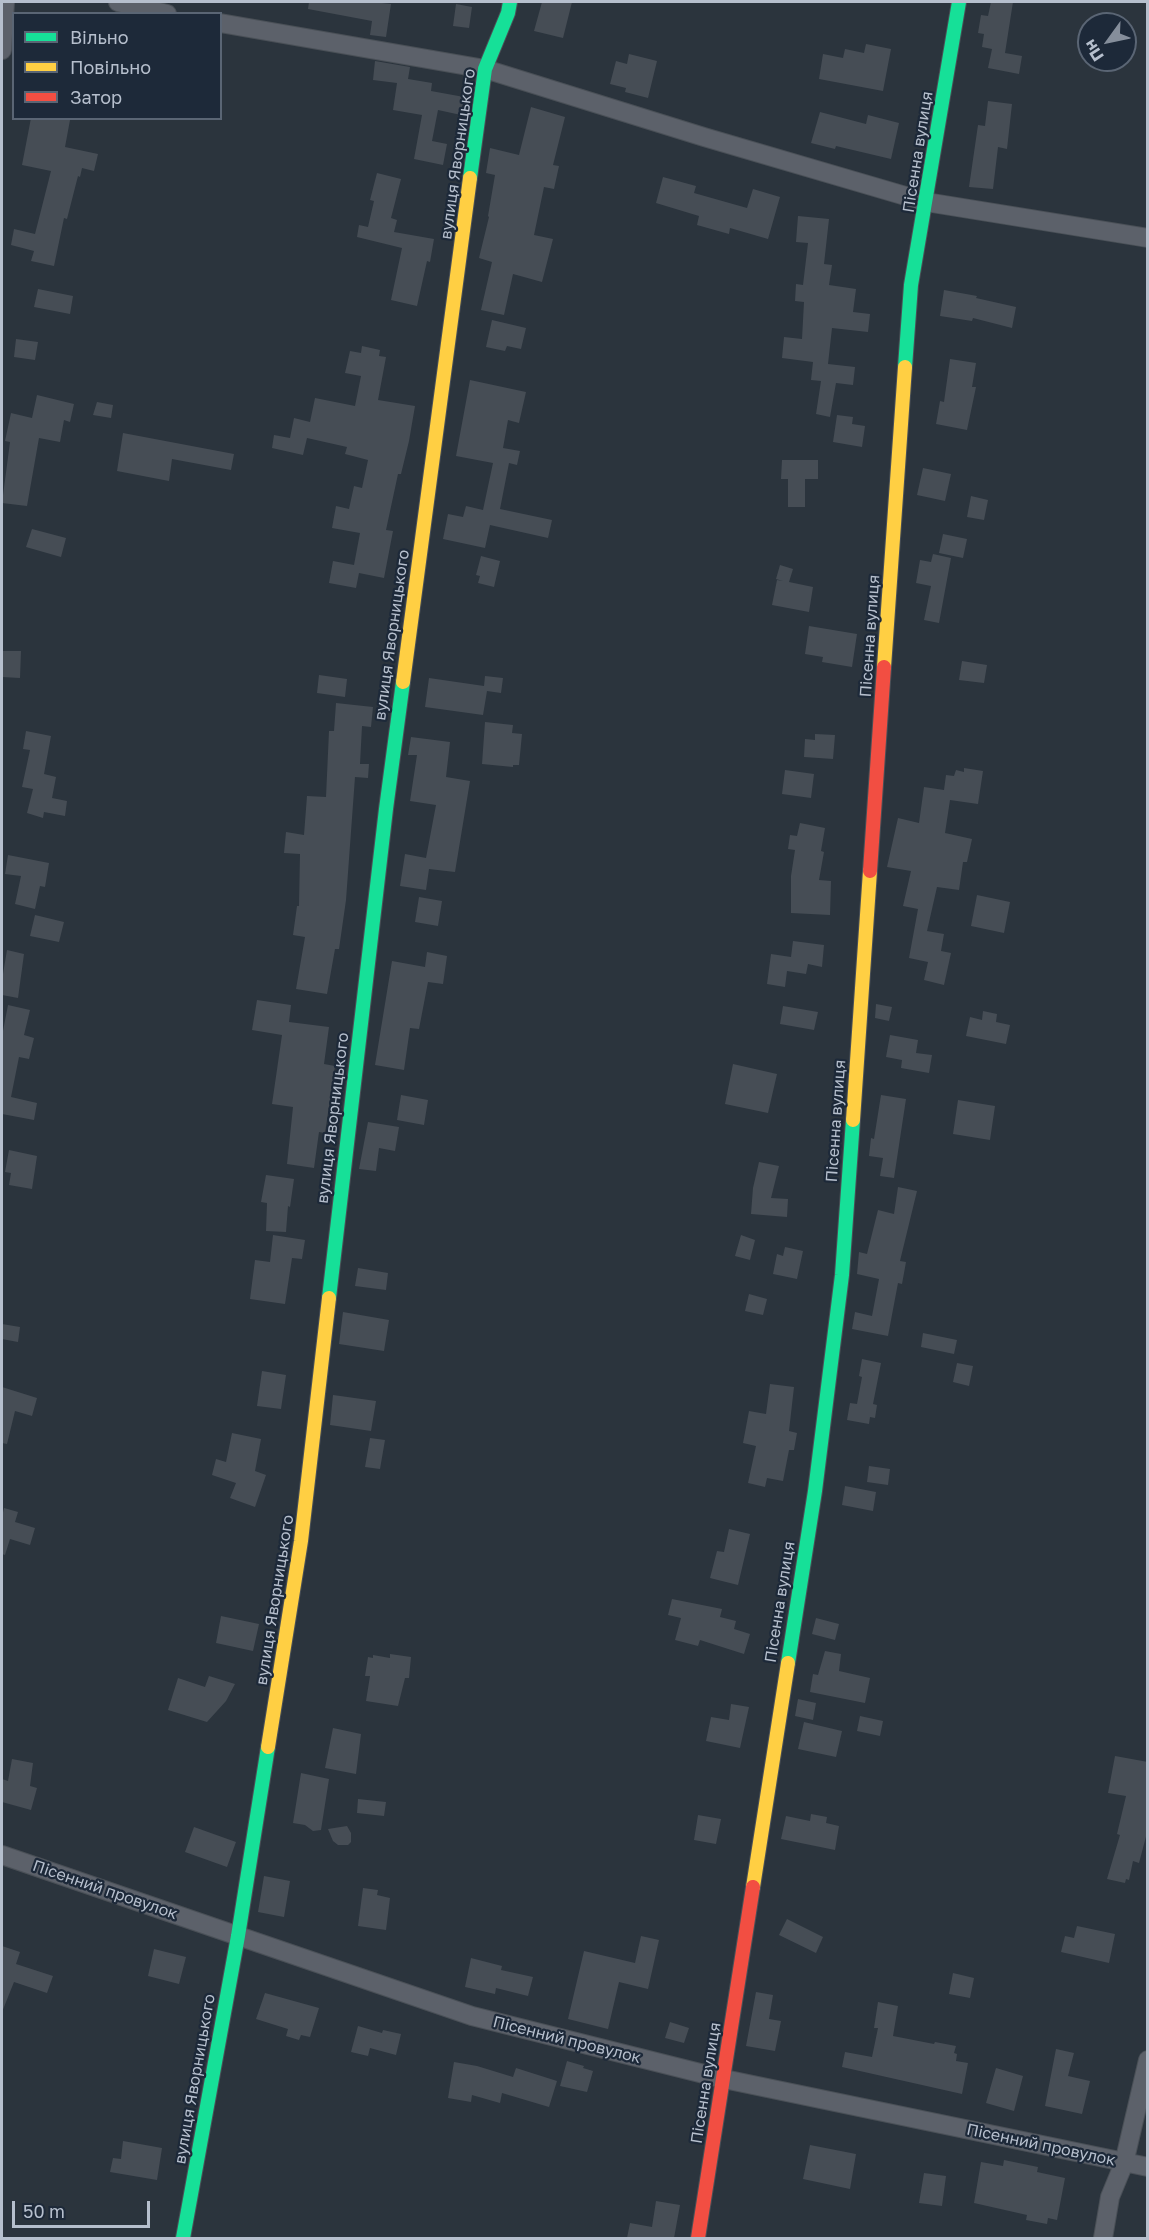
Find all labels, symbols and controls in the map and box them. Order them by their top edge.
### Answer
legend [12,12,222,120]
north arrow [1077,12,1137,72]
text: Вільно [70,26,129,48]
text: Пн [1079,36,1108,65]
text: Повільно [70,56,151,78]
street label: вулиця Яворницького [437,67,479,241]
text: Затор [70,86,122,108]
street label: Пісенна вулиця [899,90,937,214]
street label: вулиця Яворницького [371,548,413,722]
street label: Пісенна вулиця [856,574,884,698]
street label: вулиця Яворницького [313,1031,353,1205]
street label: Пісенна вулиця [822,1059,850,1183]
street label: вулиця Яворницького [252,1513,298,1687]
street label: Пісенна вулиця [761,1540,799,1664]
street label: Пісенний провулок [30,1856,180,1924]
street label: вулиця Яворницького [171,1993,219,2165]
street label: Пісенний провулок [491,2012,643,2068]
street label: Пісенна вулиця [687,2021,725,2145]
street label: Пісенний провулок [965,2120,1117,2170]
scale bar [15,2189,153,2227]
text: 50 m [23,2200,65,2222]

